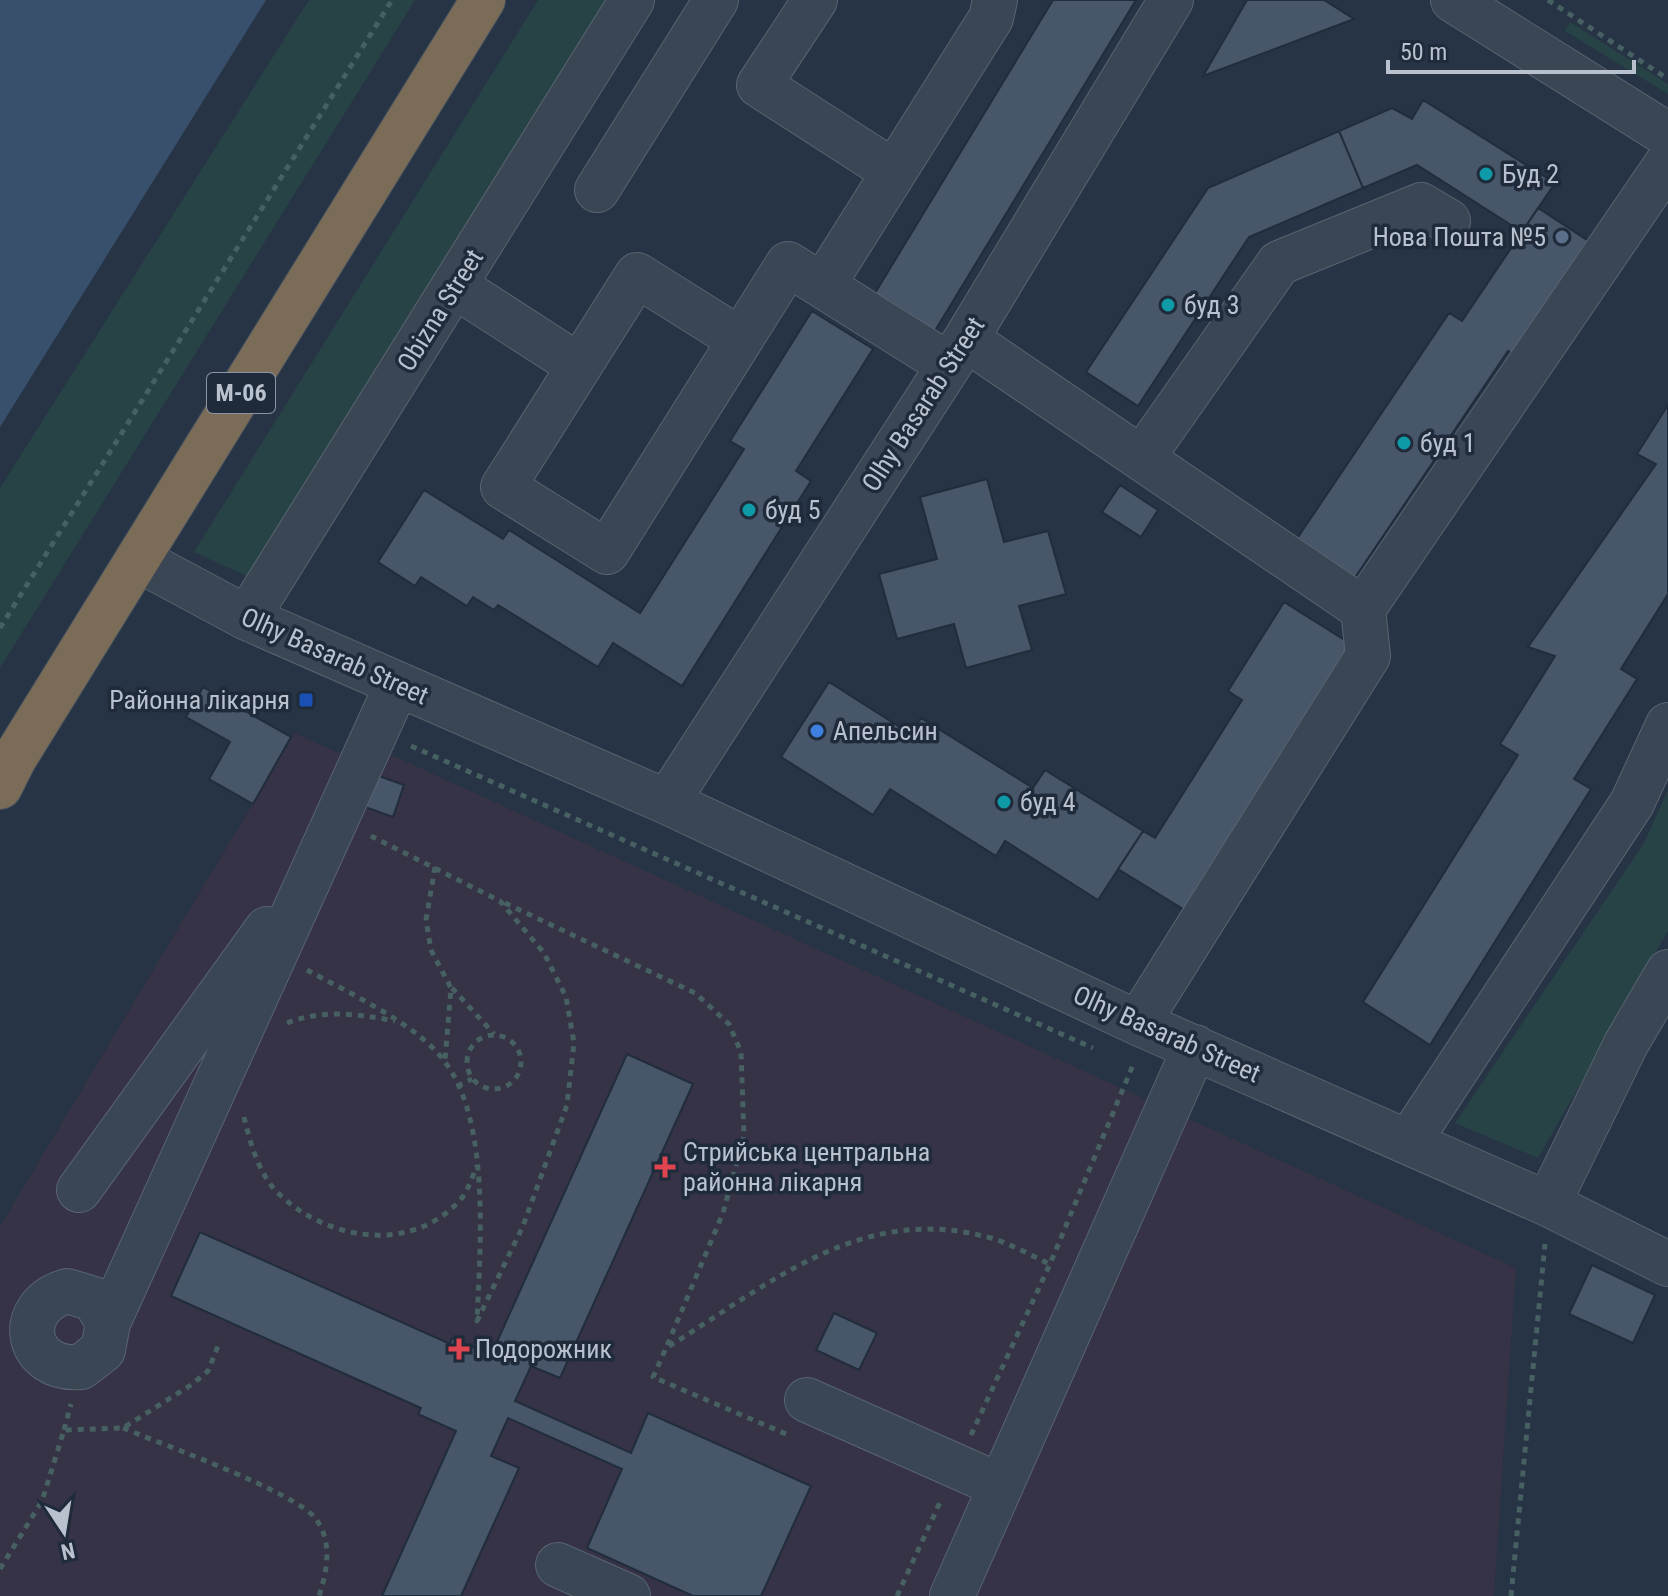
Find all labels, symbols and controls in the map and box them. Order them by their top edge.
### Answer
scale bar [1388,24,1634,74]
text: 50 m [1400,38,1447,66]
place label: Буд 2 [1502,159,1559,189]
marker: Буд 2 [1477,165,1495,183]
place label: Нова Пошта №5 [1373,222,1546,252]
marker: Нова Пошта №5 [1553,228,1571,246]
street label: Obizna Street [391,244,489,376]
place label: буд 3 [1184,290,1239,320]
marker: буд 3 [1159,296,1177,314]
street label: Olhy Basarab Street [856,311,990,497]
road number: М-06 [207,373,275,413]
place label: буд 1 [1420,428,1475,458]
marker: буд 1 [1395,434,1413,452]
place label: буд 5 [765,495,820,525]
marker: буд 5 [740,501,758,519]
street label: Olhy Basarab Street [237,601,433,711]
place label: Районна лікарня [109,685,290,715]
marker: Районна лікарня [297,691,315,709]
place label: Апельсин [833,716,938,746]
marker: Апельсин [808,722,826,740]
place label: буд 4 [1020,787,1076,817]
marker: буд 4 [995,793,1013,811]
street label: Olhy Basarab Street [1069,979,1265,1089]
place label: Стрийська центральна районна лікарня [683,1137,930,1197]
marker: Стрийська центральна районна лікарня [654,1156,676,1178]
place label: Подорожник [475,1334,613,1364]
marker: Подорожник [450,1340,468,1358]
north arrow [24,1492,104,1572]
text: N [59,1537,77,1565]

